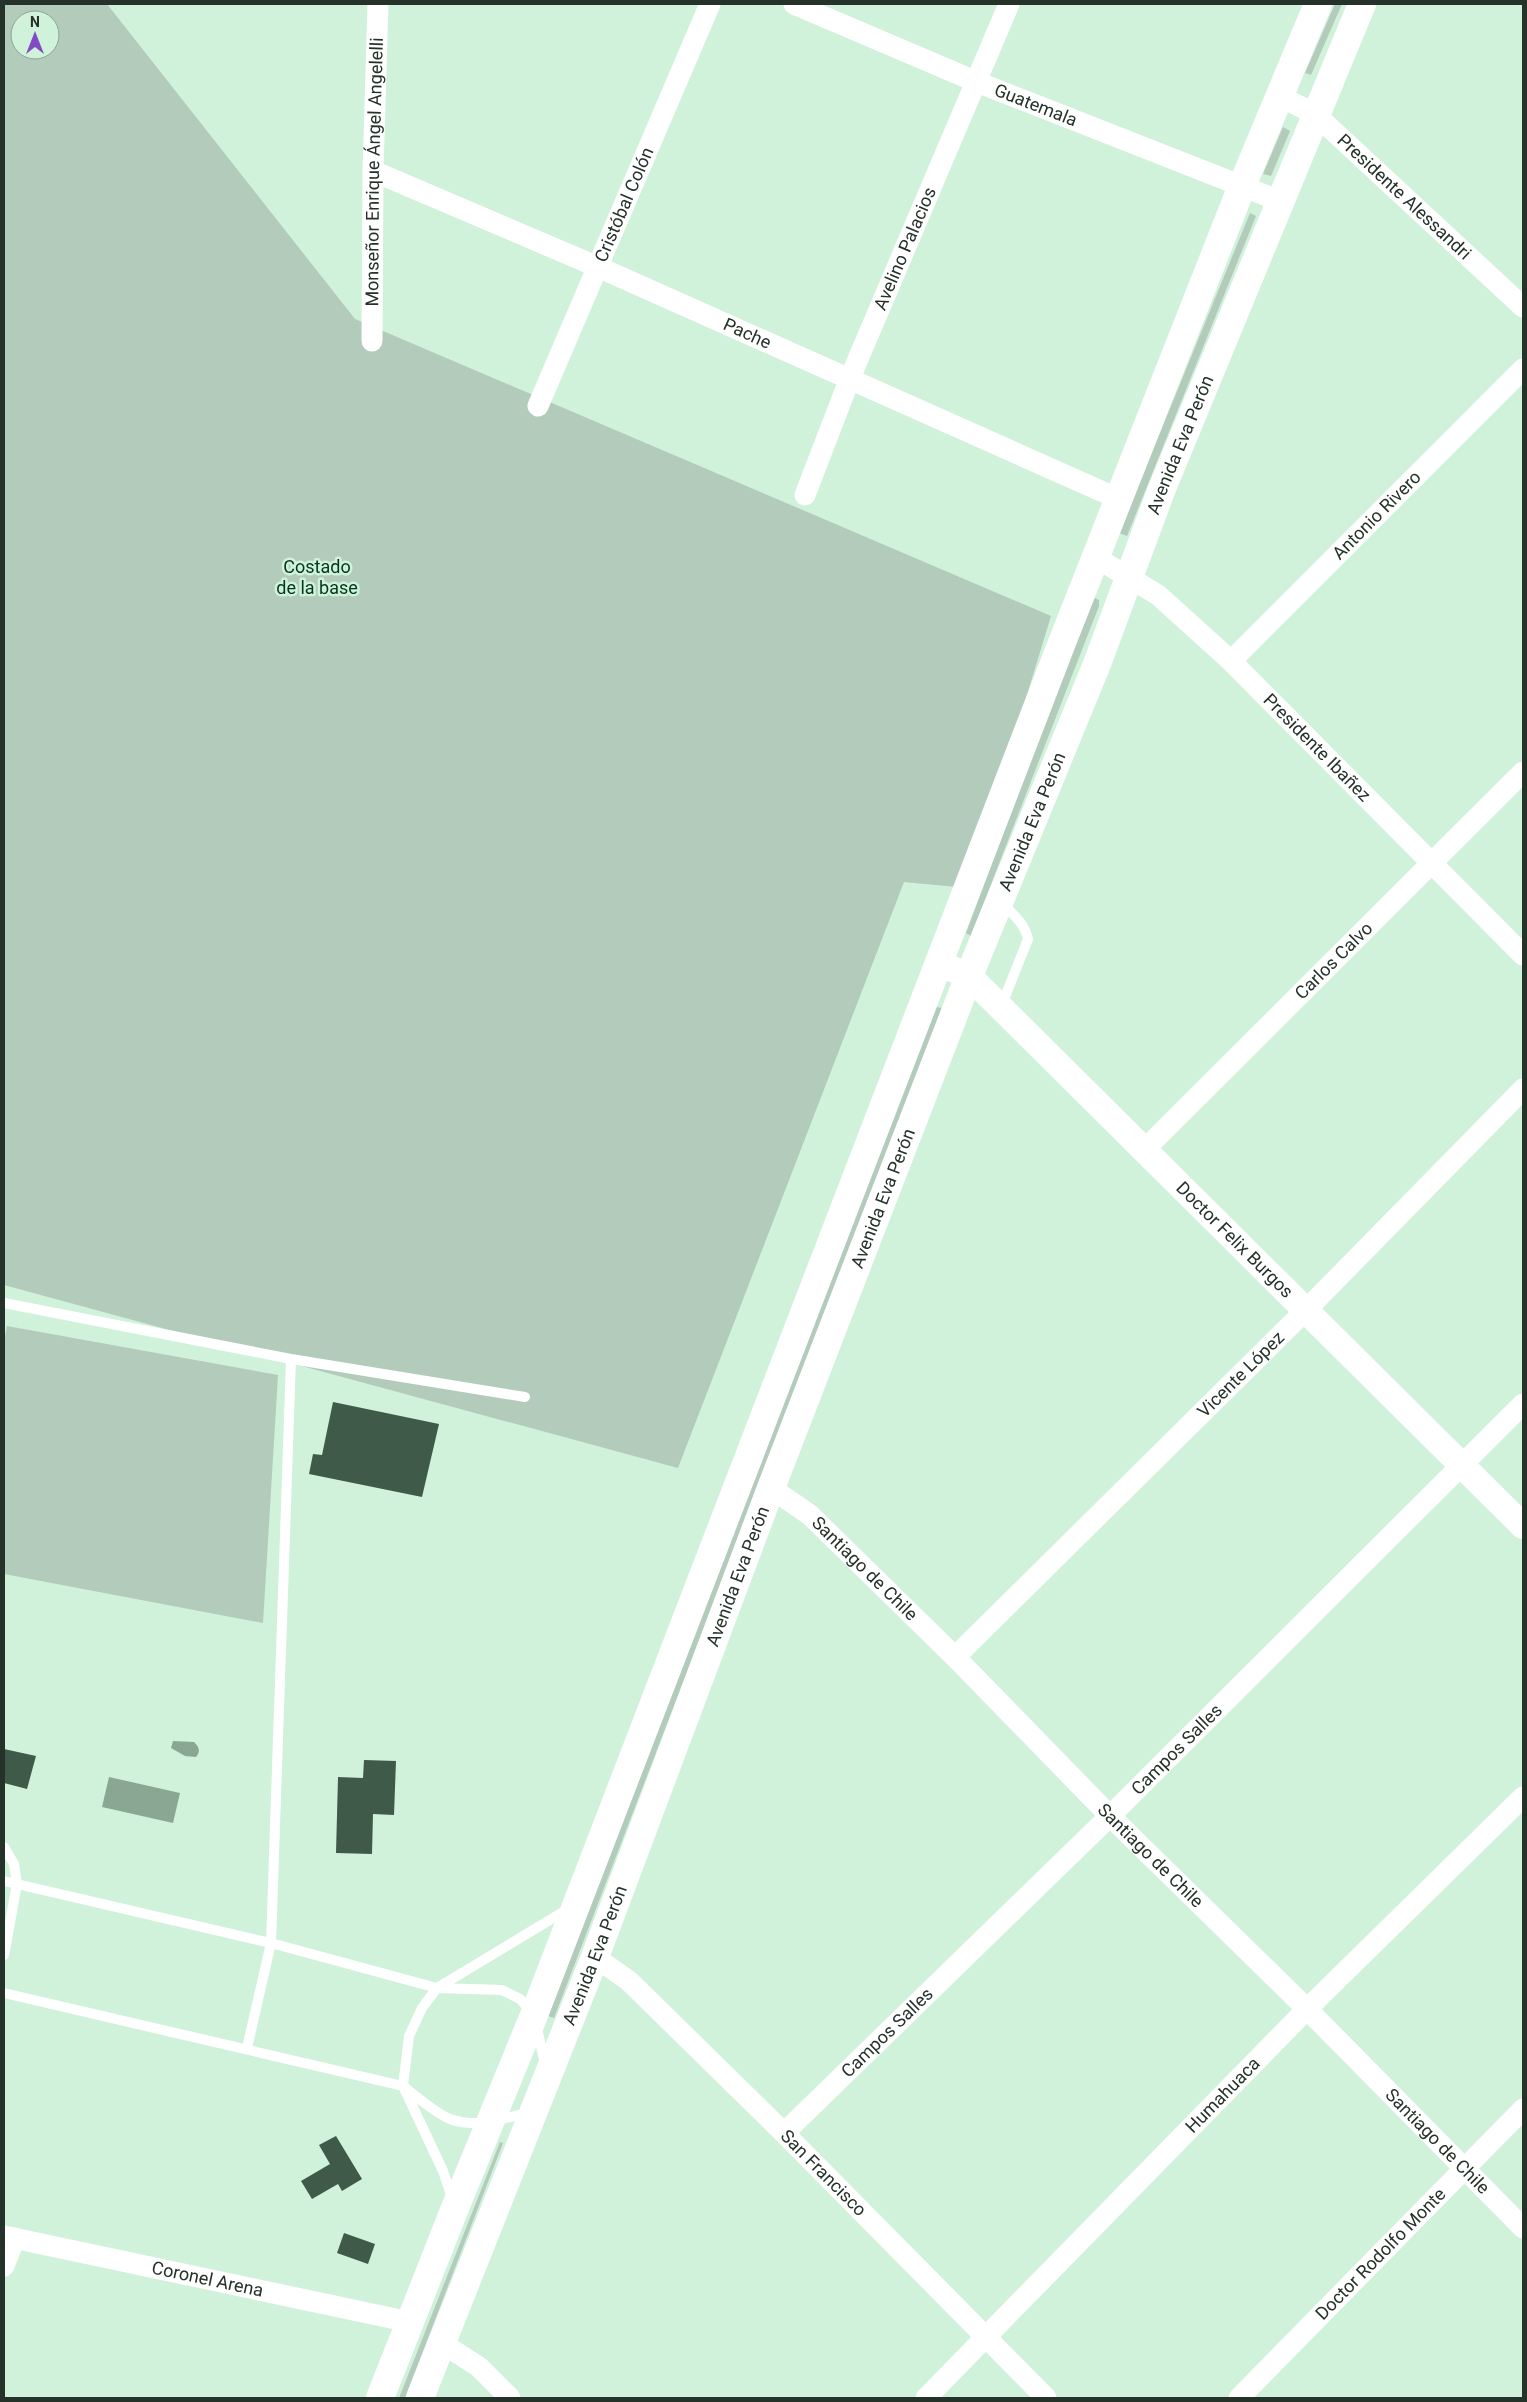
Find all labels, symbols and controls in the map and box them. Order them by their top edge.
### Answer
north arrow [10,10,60,60]
text: N [30,14,40,30]
street label: Monseñor Enrique Ángel Angelelli [361,37,387,307]
street label: Guatemala [991,79,1080,130]
street label: Presidente Alessandri [1333,129,1476,264]
street label: Cristóbal Colón [590,144,658,265]
street label: Avelino Palacios [869,184,940,313]
street label: Pache [720,313,775,353]
street label: Avenida Eva Perón [1142,372,1218,517]
street label: Antonio Rivero [1328,466,1425,564]
park label: Costado de la base [276,556,358,598]
street label: Presidente Ibañez [1259,689,1375,806]
street label: Avenida Eva Perón [994,749,1070,894]
street label: Carlos Calvo [1290,917,1377,1003]
street label: Avenida Eva Perón [846,1125,919,1271]
street label: Doctor Felix Burgos [1172,1177,1298,1302]
street label: Vicente López [1193,1327,1288,1421]
street label: Avenida Eva Perón [702,1503,773,1649]
street label: Santiago de Chile [808,1512,922,1625]
street label: Campos Salles [1127,1699,1226,1799]
street label: Santiago de Chile [1094,1799,1208,1912]
street label: Avenida Eva Perón [558,1882,631,2028]
street label: Campos Salles [837,1983,937,2081]
street label: Humahuaca [1181,2053,1264,2137]
street label: Santiago de Chile [1381,2084,1494,2198]
street label: San Francisco [777,2125,871,2220]
street label: Doctor Rodolfo Monte [1311,2183,1450,2324]
street label: Coronel Arena [150,2257,265,2301]

